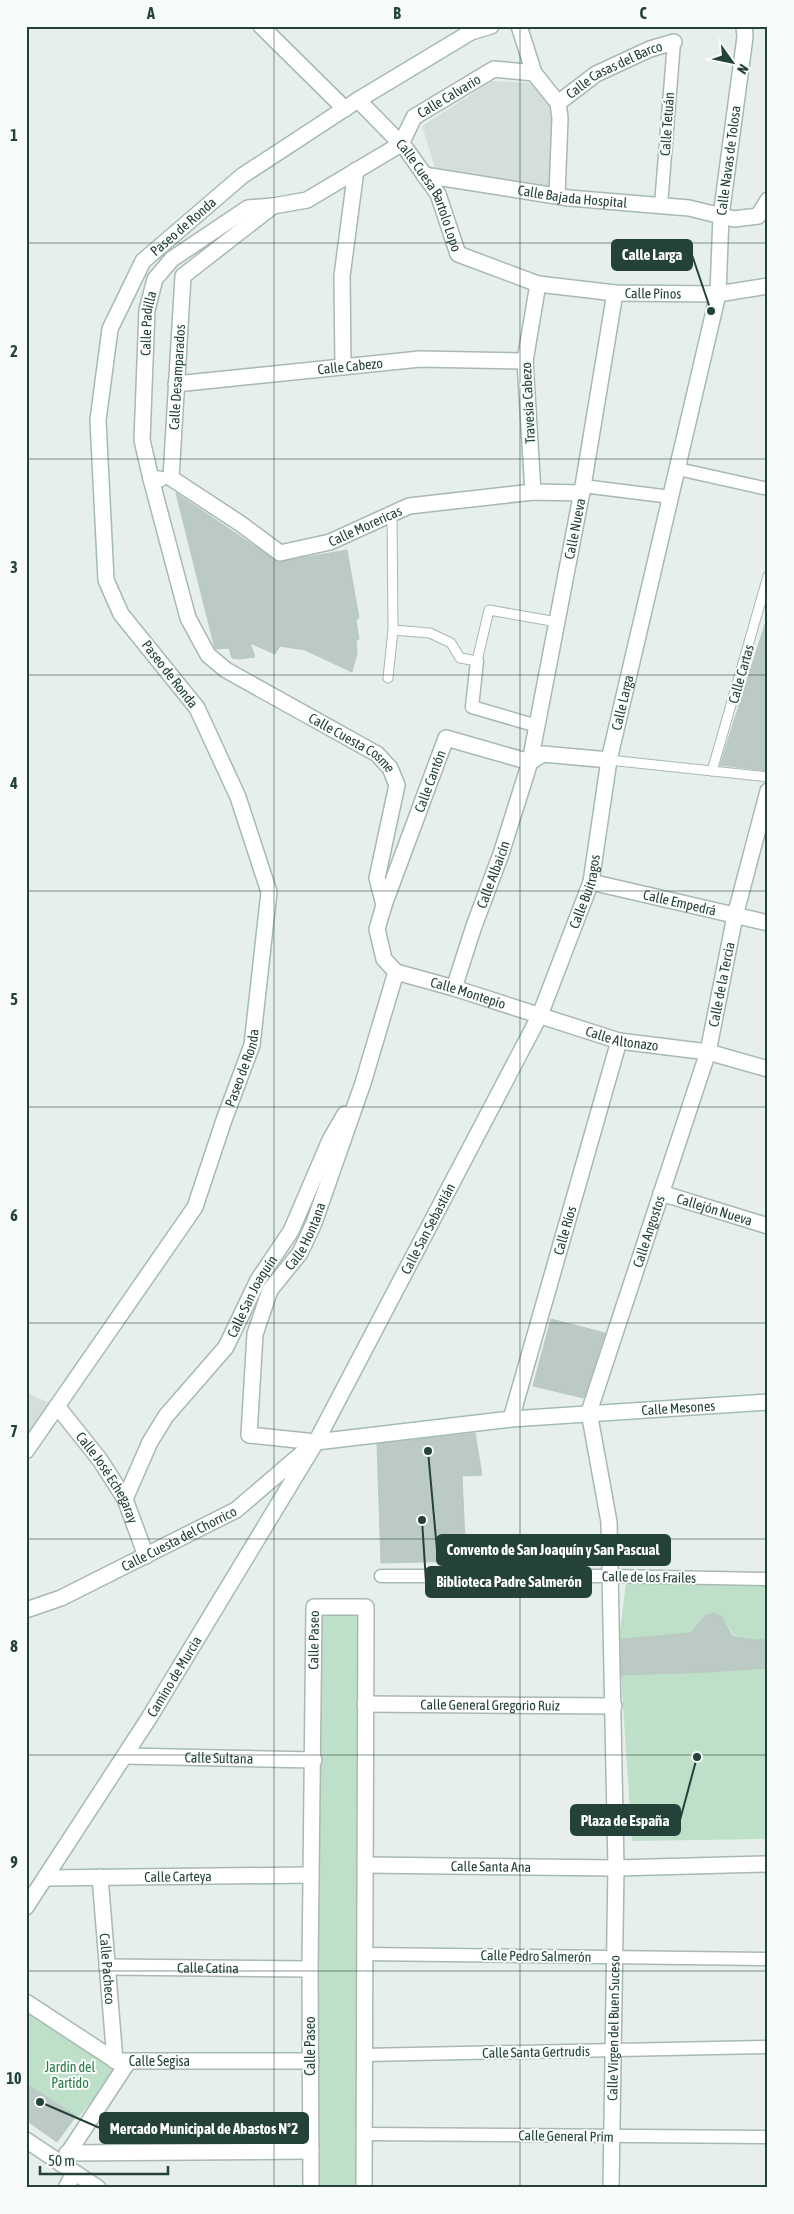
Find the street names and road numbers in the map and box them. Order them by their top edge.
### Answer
street label: Calle Casas del Barco [563,38,664,102]
street label: Calle Calvario [414,71,483,121]
street label: Calle Tetuán [657,91,677,157]
street label: Calle Navas de Tolosa [713,105,744,216]
street label: Calle Cuesa Bartolo Lopo [393,136,465,254]
street label: Calle Bajada Hospital [516,182,628,211]
street label: Paseo de Ronda [147,194,219,259]
street label: Calle Pinos [625,285,681,302]
street label: Calle Padilla [137,289,160,356]
street label: Calle Desamparados [166,324,188,431]
street label: Calle Cabezo [317,355,384,377]
street label: Travesía Cabezo [518,362,538,444]
street label: Calle Nueva [561,497,588,561]
street label: Calle Morericas [326,502,404,550]
street label: Paseo de Ronda [139,637,201,711]
street label: Calle Cartas [725,643,757,705]
street label: Calle Larga [608,673,637,732]
street label: Calle Cuesta Cosme [306,710,399,774]
street label: Calle Cantón [411,748,449,815]
street label: Calle Albaicín [473,839,513,911]
street label: Calle Buitragos [566,853,603,931]
street label: Calle Empedrá [642,886,718,919]
street label: Calle de la Tercia [705,941,738,1028]
street label: Calle Montepío [429,974,508,1012]
street label: Calle Altonazo [584,1023,659,1054]
street label: Paseo de Ronda [222,1028,262,1109]
street label: Calle San Sebastián [397,1180,458,1277]
street label: Callejón Nueva [675,1190,754,1229]
street label: Calle Angostos [629,1193,668,1270]
street label: Calle Hontana [281,1200,329,1273]
street label: Calle Ríos [550,1204,579,1257]
street label: Calle San Joaquín [224,1252,280,1340]
street label: Calle Mesones [641,1398,716,1418]
street label: Calle José Echegaray [73,1429,141,1526]
street label: Calle Cuesta del Chorrico [119,1503,239,1574]
street label: Calle de los Frailes [602,1568,696,1586]
street label: Calle Paseo [305,1610,322,1670]
street label: Camino de Murcia [144,1633,205,1720]
street label: Calle General Gregorio Ruiz [420,1696,560,1714]
street label: Calle Sultana [184,1749,253,1767]
street label: Calle Santa Ana [451,1858,531,1875]
street label: Calle Carteya [144,1868,212,1885]
street label: Calle Pacheco [97,1932,118,2005]
street label: Calle Pedro Salmerón [481,1947,591,1965]
street label: Calle Virgen del Buen Suceso [604,1955,623,2101]
street label: Calle Catina [177,1960,239,1976]
street label: Calle Paseo [302,2016,318,2076]
street label: Calle Santa Gertrudis [482,2043,590,2061]
street label: Calle Segisa [129,2053,190,2069]
street label: Calle General Prim [518,2127,614,2145]

